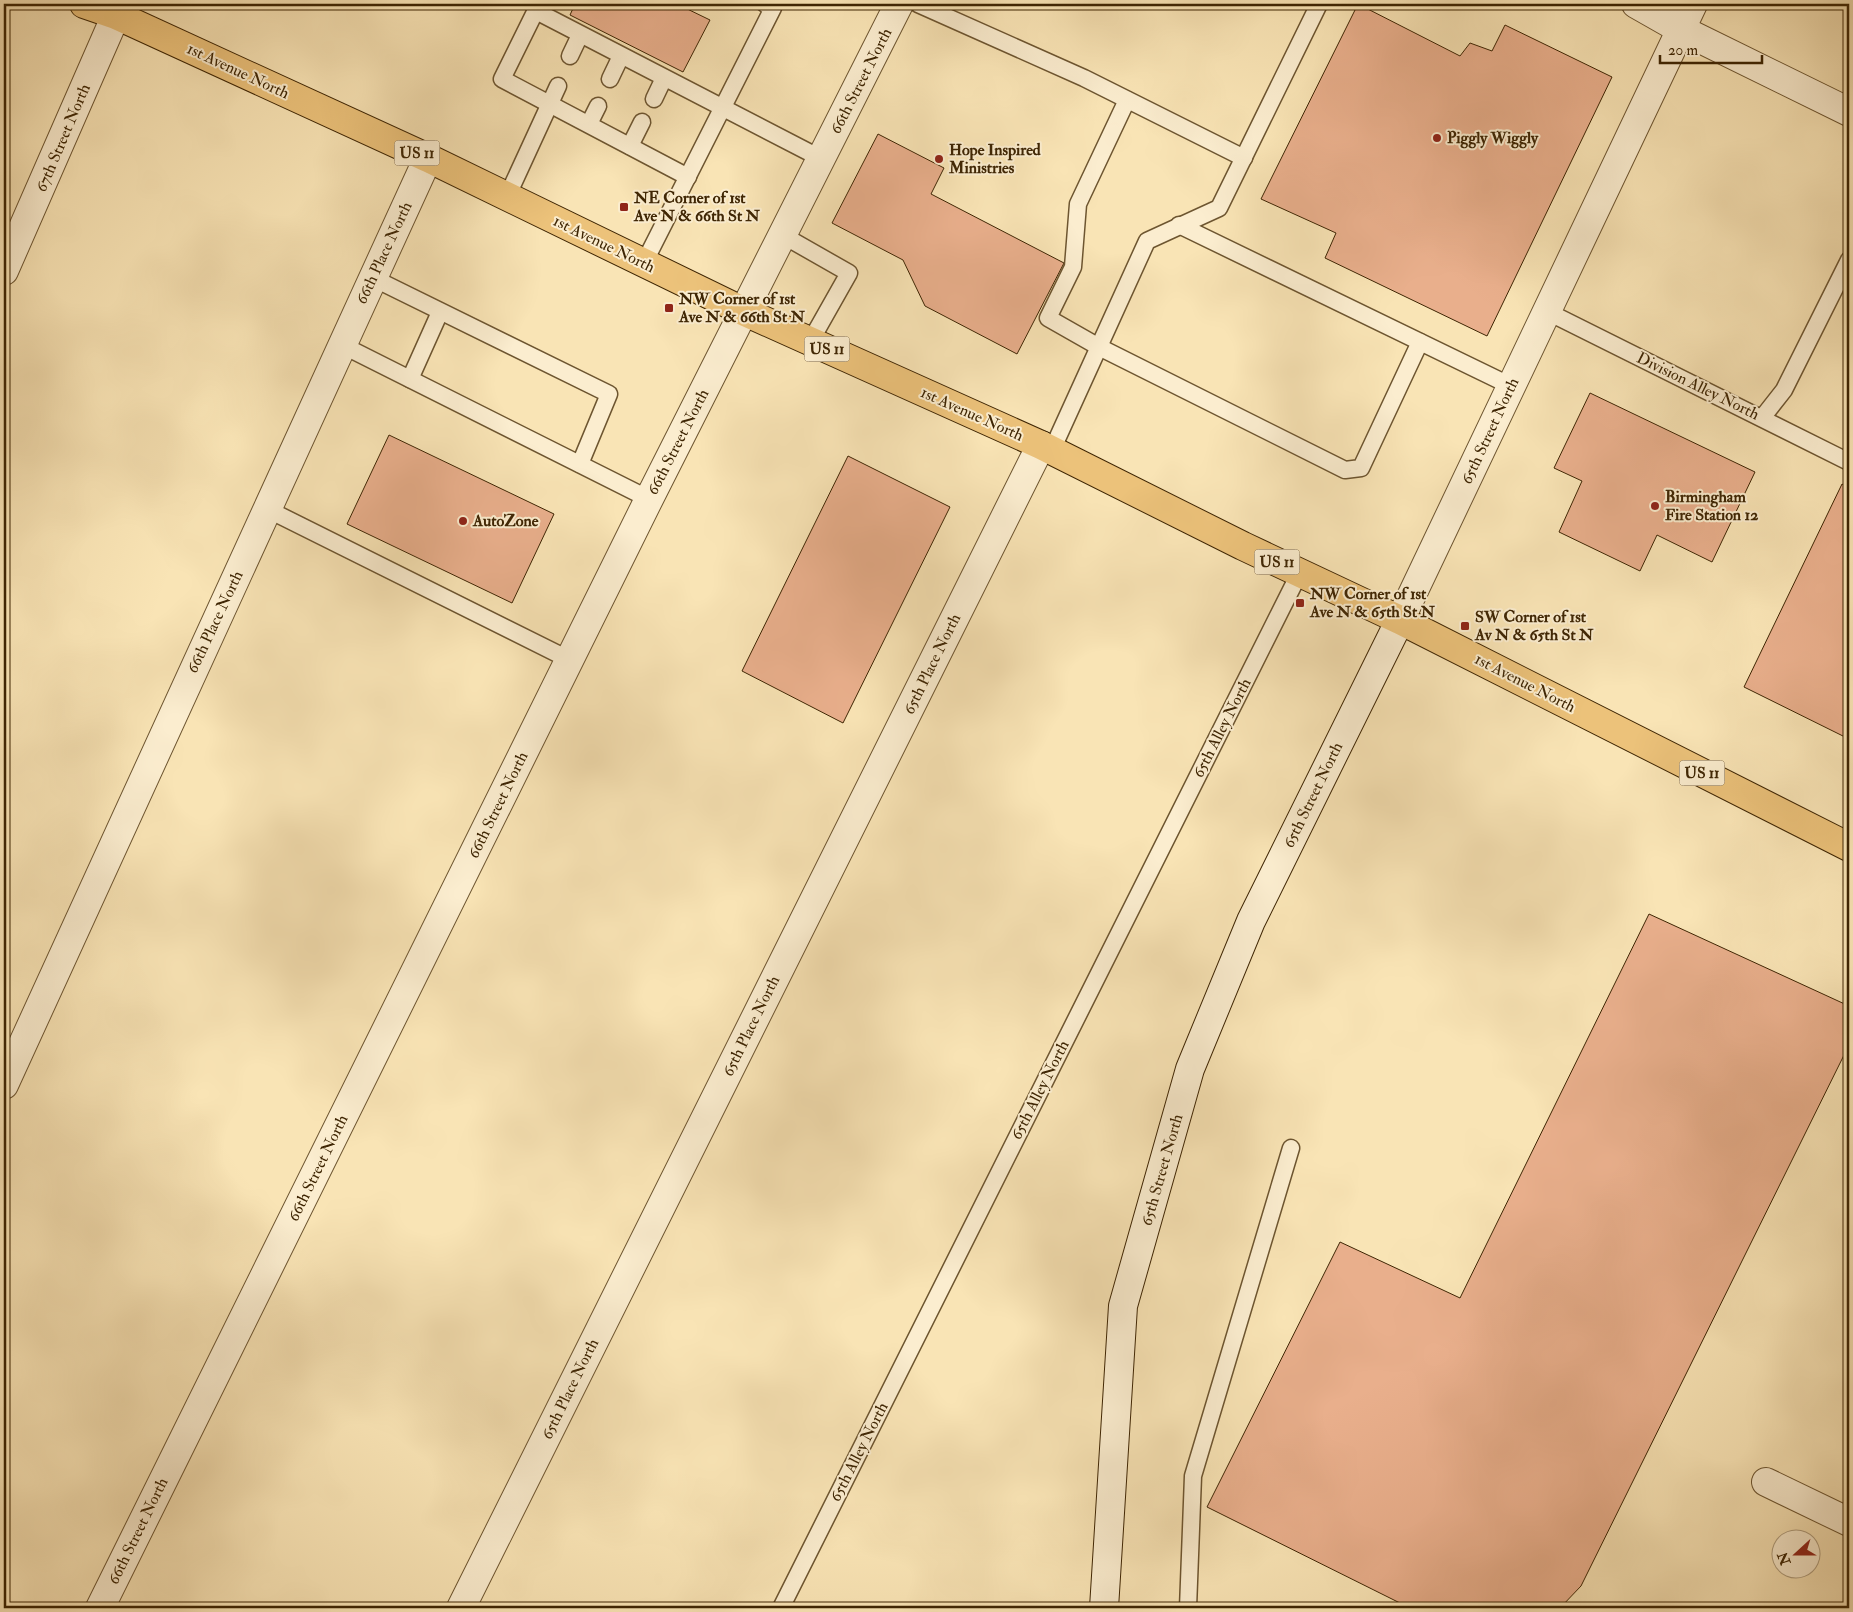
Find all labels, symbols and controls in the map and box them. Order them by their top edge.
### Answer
street label: 66th Street North [826,24,897,137]
scale bar [1660,32,1763,64]
street label: 1st Avenue North [184,39,293,104]
text: 20 m [1668,41,1698,60]
street label: 67th Street North [31,80,95,195]
place label: Piggly Wiggly [1447,128,1539,149]
marker: Piggly Wiggly [1431,132,1443,144]
road number: US 11 [394,140,440,166]
place label: Hope Inspired Ministries [948,140,1041,178]
marker: Hope Inspired Ministries [933,153,945,165]
place label: NE Corner of 1st Ave N & 66th St N [633,188,761,226]
street label: 66th Place North [352,198,417,307]
marker: NE Corner of 1st Ave N & 66th St N [618,201,630,213]
street label: 1st Avenue North [550,211,659,278]
place label: NW Corner of 1st Ave N & 66th St N [678,289,806,327]
marker: NW Corner of 1st Ave N & 66th St N [663,302,675,314]
road number: US 11 [804,336,850,362]
street label: Division Alley North [1633,348,1763,425]
street label: 65th Street North [1457,374,1524,487]
street label: 1st Avenue North [917,382,1027,446]
street label: 66th Street North [643,385,714,498]
place label: Birmingham Fire Station 12 [1665,487,1758,525]
marker: Birmingham Fire Station 12 [1649,500,1661,512]
place label: AutoZone [472,511,539,531]
marker: AutoZone [457,515,469,527]
road number: US 11 [1254,550,1300,574]
street label: 66th Place North [183,567,248,676]
place label: NW Corner of 1st Ave N & 65th St N [1309,584,1436,622]
marker: NW Corner of 1st Ave N & 65th St N [1294,597,1306,609]
place label: SW Corner of 1st Av N & 65th St N [1474,607,1594,645]
street label: 65th Place North [899,610,965,718]
marker: SW Corner of 1st Av N & 65th St N [1459,620,1471,632]
street label: 1st Avenue North [1471,649,1579,717]
street label: 65th Alley North [1188,675,1256,781]
street label: 65th Street North [1279,738,1347,851]
street label: 66th Street North [464,748,533,862]
road number: US 11 [1680,760,1724,786]
street label: 65th Place North [718,972,784,1080]
street label: 65th Alley North [1006,1037,1074,1143]
street label: 66th Street North [284,1111,353,1225]
street label: 65th Street North [1137,1111,1188,1228]
street label: 65th Place North [537,1335,603,1443]
street label: 65th Alley North [825,1399,893,1505]
street label: 66th Street North [104,1474,173,1588]
north arrow [1770,1530,1820,1580]
text: N [1774,1549,1795,1568]

